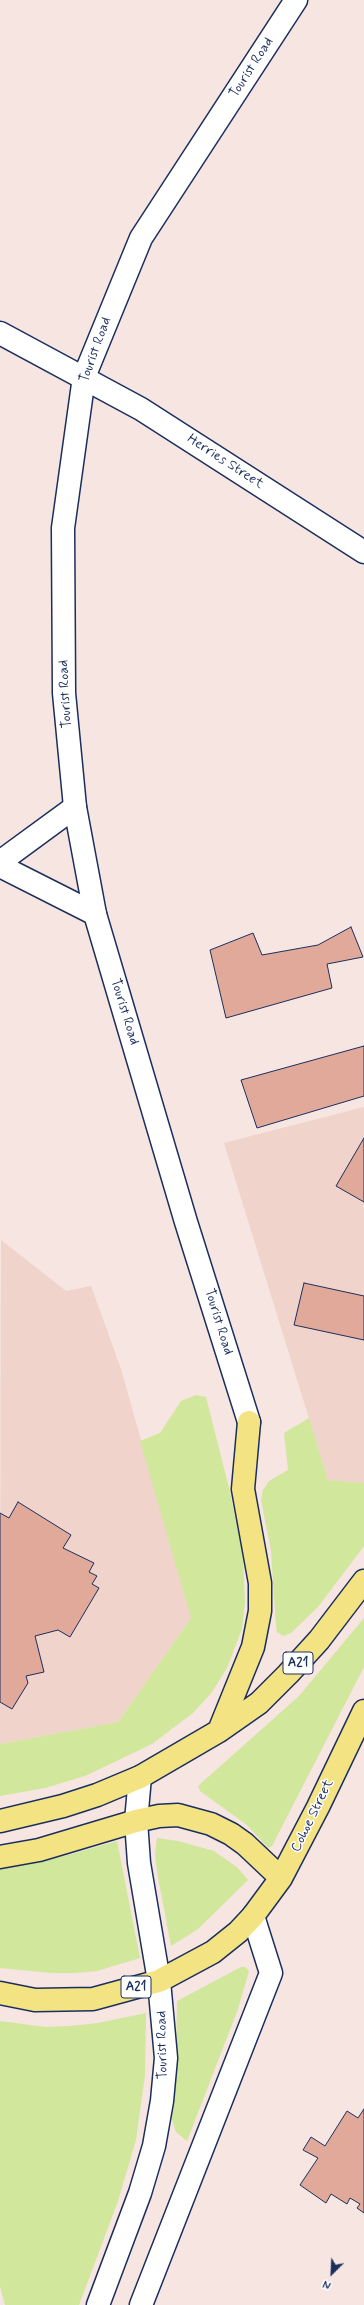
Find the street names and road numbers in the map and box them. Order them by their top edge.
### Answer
street label: Tourist Road [226,35,278,101]
street label: Tourist Road [76,315,116,385]
street label: Herries Street [184,431,266,493]
street label: Tourist Road [56,659,76,729]
street label: Tourist Road [106,977,142,1047]
street label: Tourist Road [200,1287,236,1357]
road number: A21 [283,1652,313,1674]
street label: Cohoe Street [288,1777,338,1855]
road number: A21 [121,1976,151,1998]
street label: Tourist Road [154,2011,172,2079]

